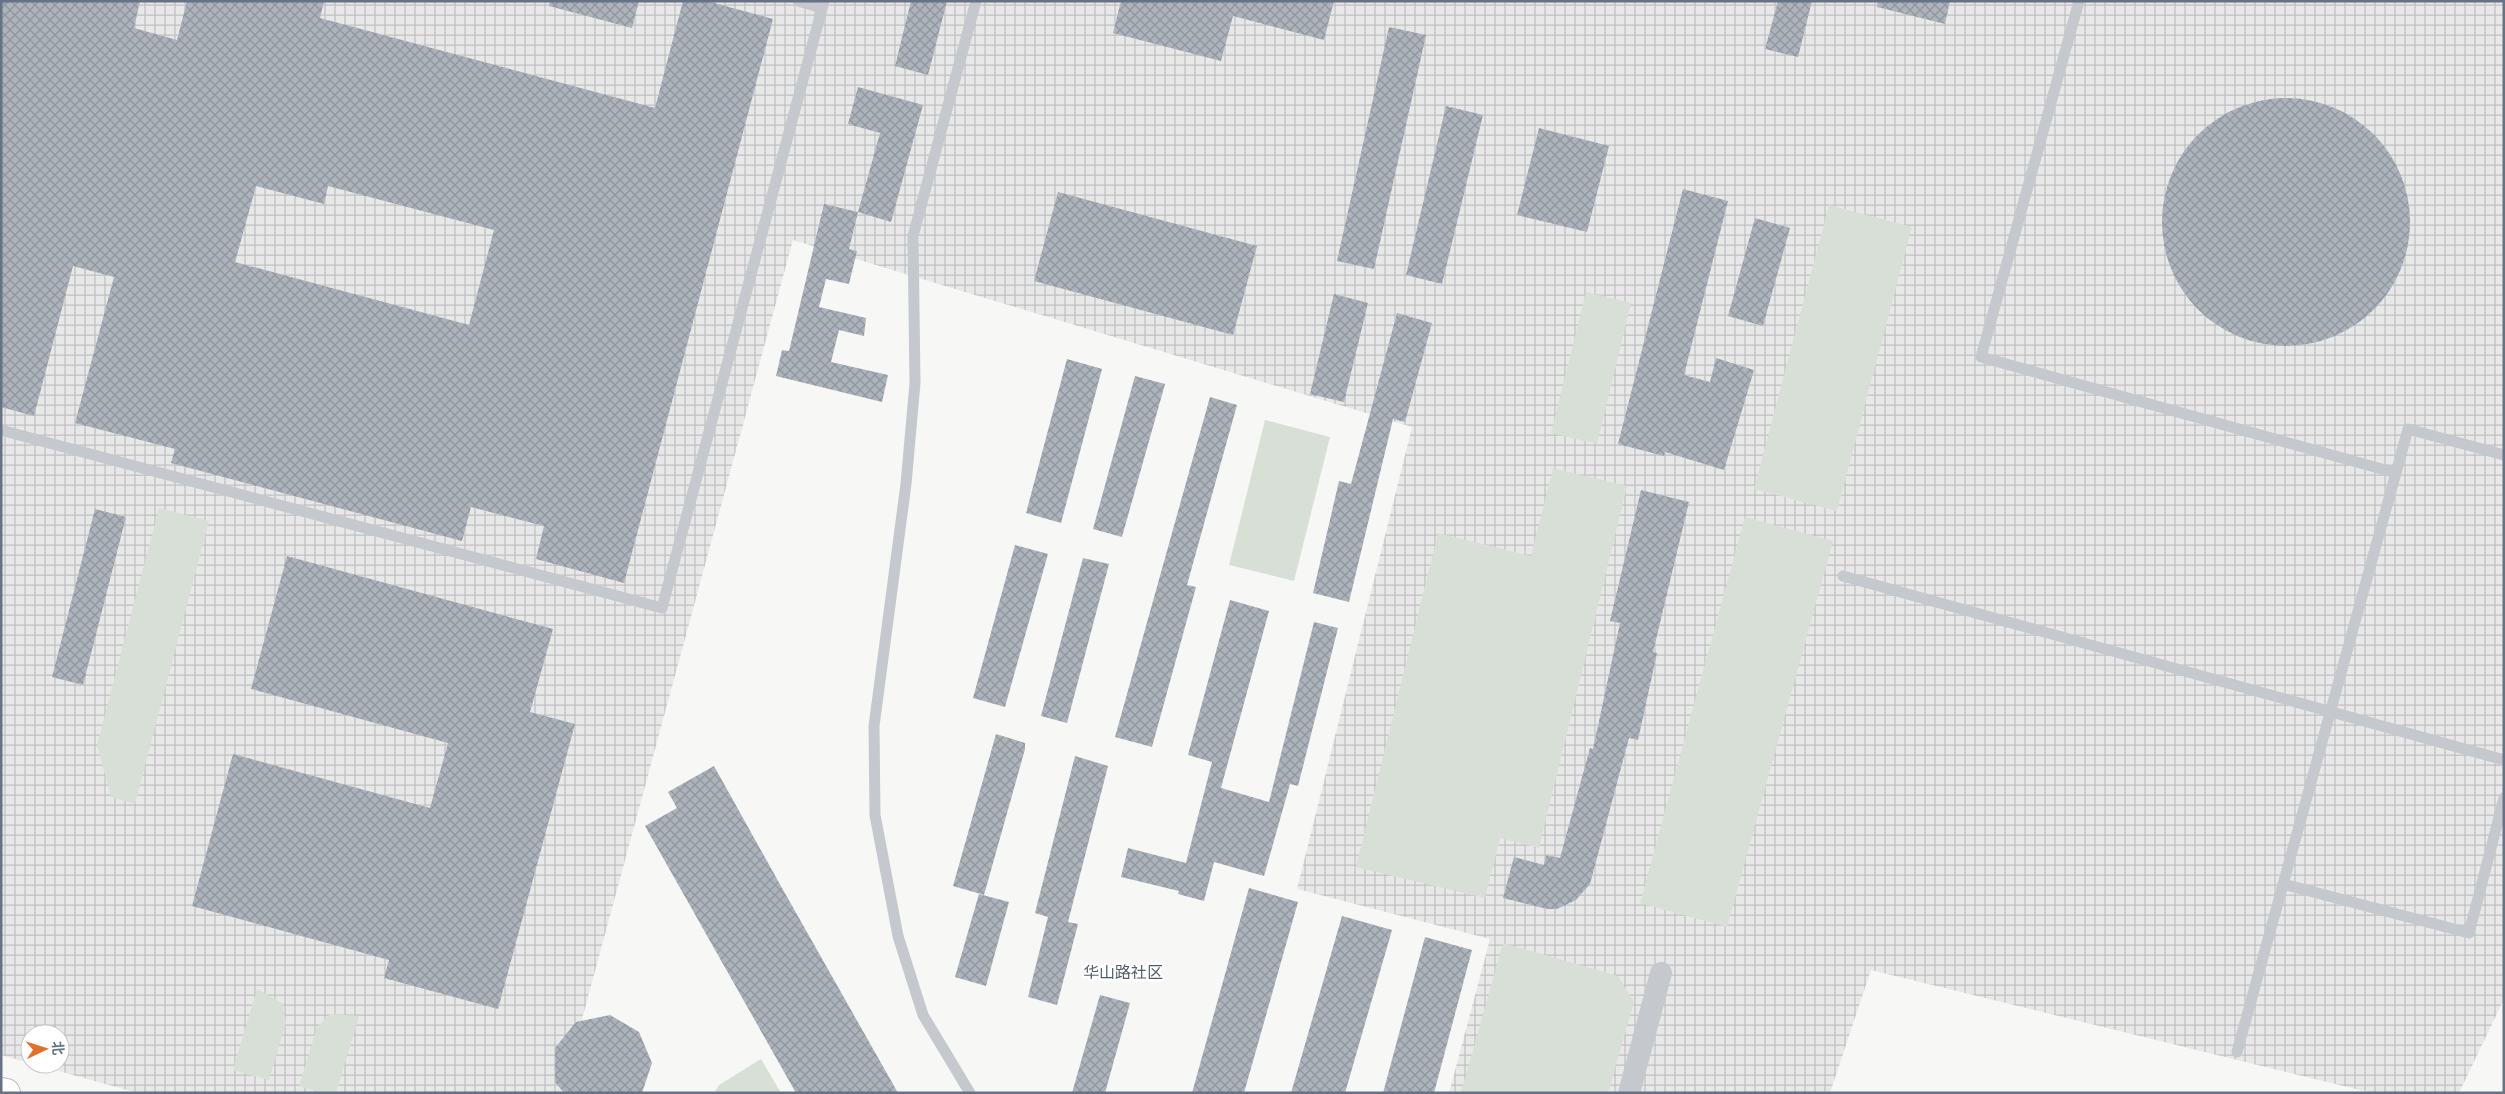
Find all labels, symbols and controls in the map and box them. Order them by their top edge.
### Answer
district label: 华山路社区 [1083,963,1163,982]
north arrow [20,1024,70,1074]
text: 北 [49,1041,66,1056]

